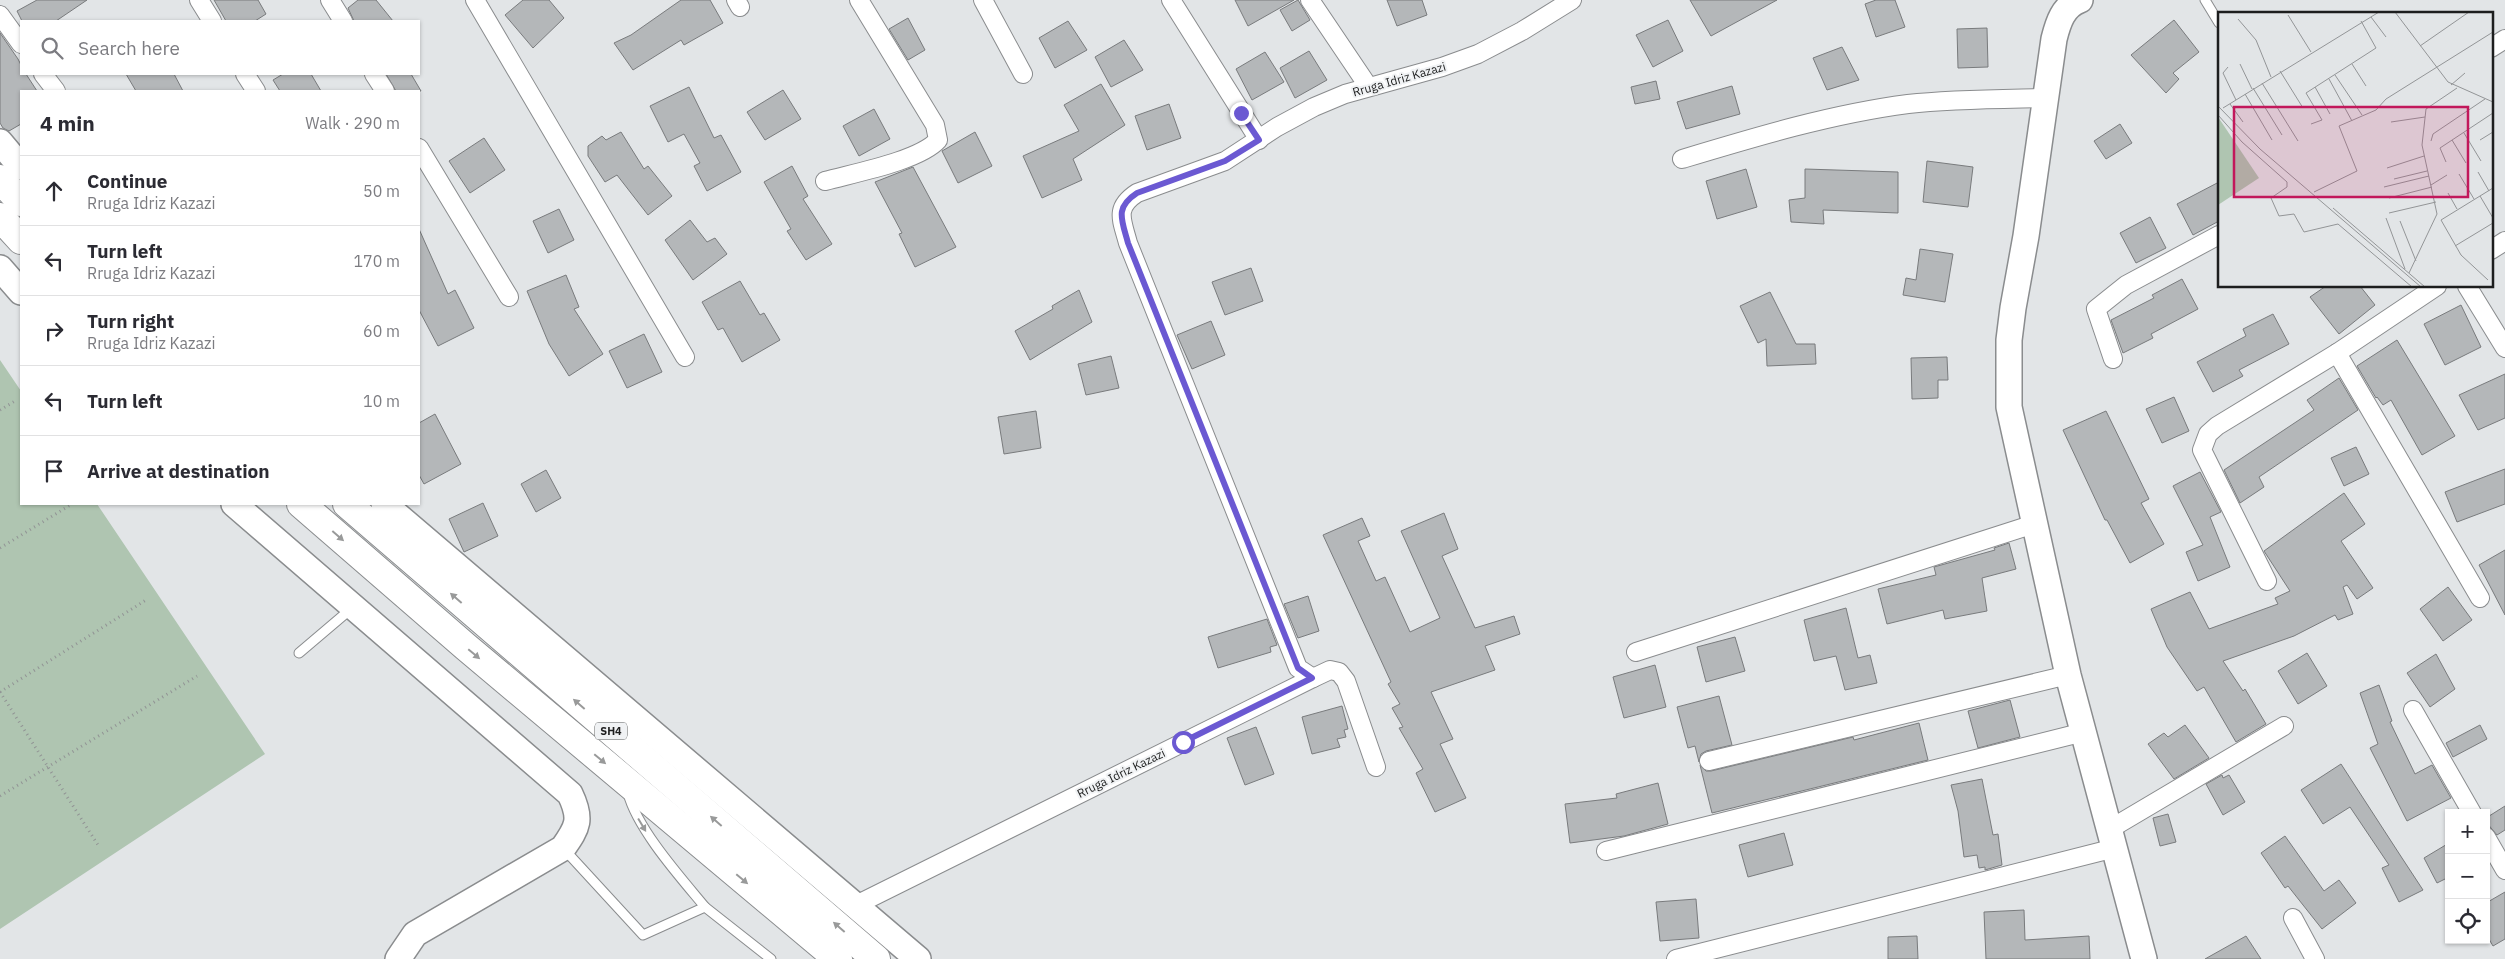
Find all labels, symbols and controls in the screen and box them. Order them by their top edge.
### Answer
inset map [2218,12,2492,288]
search box [20,20,420,75]
icon: search [38,34,66,62]
text: Search here [78,36,180,60]
street label: Rruga Idriz Kazazi [1351,59,1447,99]
route end [1230,102,1253,125]
text: 4 min [40,109,95,137]
text: Walk · 290 m [305,113,400,133]
text: Continue [87,169,167,193]
icon: ahead [40,177,68,205]
text: 50 m [363,181,400,201]
text: Rruga Idriz Kazazi [87,193,215,213]
text: Turn left [87,239,163,263]
icon: left [40,247,68,275]
text: 170 m [353,251,400,271]
text: Rruga Idriz Kazazi [87,263,215,283]
text: Turn right [87,309,174,333]
icon: right [40,317,68,345]
text: 60 m [363,321,400,341]
text: Rruga Idriz Kazazi [87,333,215,353]
icon: left [40,387,68,415]
text: Turn left [87,389,163,413]
text: 10 m [363,391,400,411]
icon: arrive [40,457,68,485]
text: Arrive at destination [87,459,270,483]
one-way arrow [332,530,345,541]
one-way arrow [451,592,463,604]
one-way arrow [467,648,480,659]
one-way arrow [573,698,586,709]
road number: SH4 [595,722,627,739]
route start [1172,731,1195,754]
street label: Rruga Idriz Kazazi [1074,745,1168,801]
one-way arrow [593,753,605,765]
map controls [2445,809,2490,944]
button: + [2445,809,2490,854]
one-way arrow [710,816,722,827]
one-way arrow [637,818,646,832]
button: − [2445,854,2490,899]
one-way arrow [736,873,749,884]
button: locate [2445,899,2490,944]
one-way arrow [833,922,845,933]

